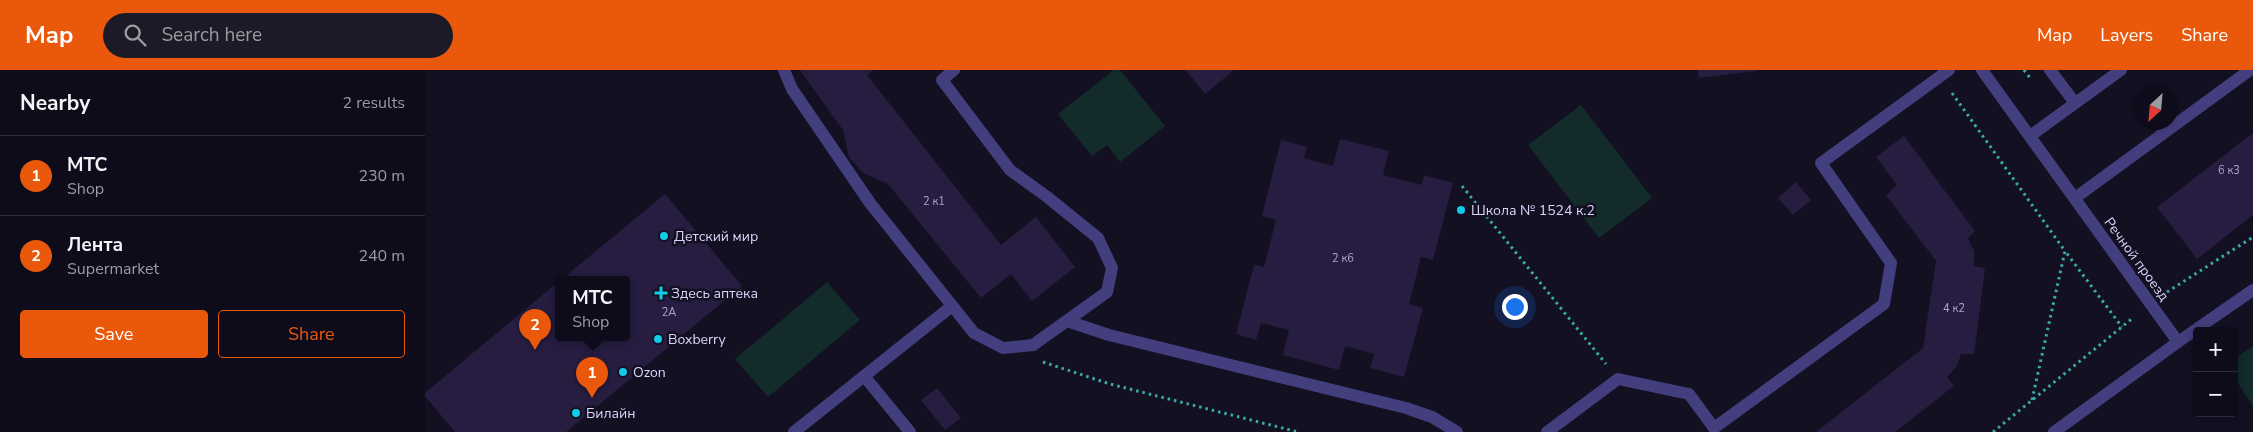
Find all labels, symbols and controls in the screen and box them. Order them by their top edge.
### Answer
search box [103,13,453,58]
text: Map [25,19,73,51]
icon: search [121,21,149,49]
text: Search here [161,22,262,48]
text: Map [2037,23,2072,47]
text: Layers [2100,23,2153,47]
text: Share [2181,23,2228,47]
north arrow [2133,85,2178,130]
text: Nearby [20,89,90,117]
text: 2 results [343,92,405,114]
text: МТС [67,152,107,178]
house number: 6 к3 [2218,163,2240,178]
text: 1 [31,165,41,187]
text: 230 m [358,165,405,187]
text: Shop [67,178,104,200]
house number: 2 к1 [923,194,945,209]
place label: Школа № 1524 к.2 [1471,201,1595,220]
marker: Школа № 1524 к.2 [1455,204,1467,216]
street label: Речной проезд [2100,214,2173,305]
place label: Детский мир [674,227,758,246]
marker: Детский мир [658,230,670,242]
text: Лента [67,232,123,258]
text: 2 [31,245,41,267]
text: 240 m [358,245,405,267]
house number: 2 к6 [1332,251,1354,266]
text: Supermarket [67,258,159,280]
popup [555,276,630,341]
place label: Здесь аптека [671,284,758,303]
text: МТС [572,285,613,311]
marker: Здесь аптека [655,287,667,299]
your location [1502,294,1528,320]
house number: 4 к2 [1943,301,1965,316]
house number: 2А [662,305,676,320]
pin: 2 [519,309,551,350]
button: Save [20,310,208,358]
button: Share [218,310,405,358]
text: Shop [572,311,609,333]
map controls [2193,327,2238,417]
button: + [2193,327,2238,372]
place label: Boxberry [668,330,726,349]
marker: Boxberry [652,333,664,345]
pin: 1 [576,357,608,398]
place label: Ozon [633,363,666,382]
marker: Ozon [617,366,629,378]
button: − [2193,372,2238,417]
place label: Билайн [586,404,635,423]
marker: Билайн [570,407,582,419]

